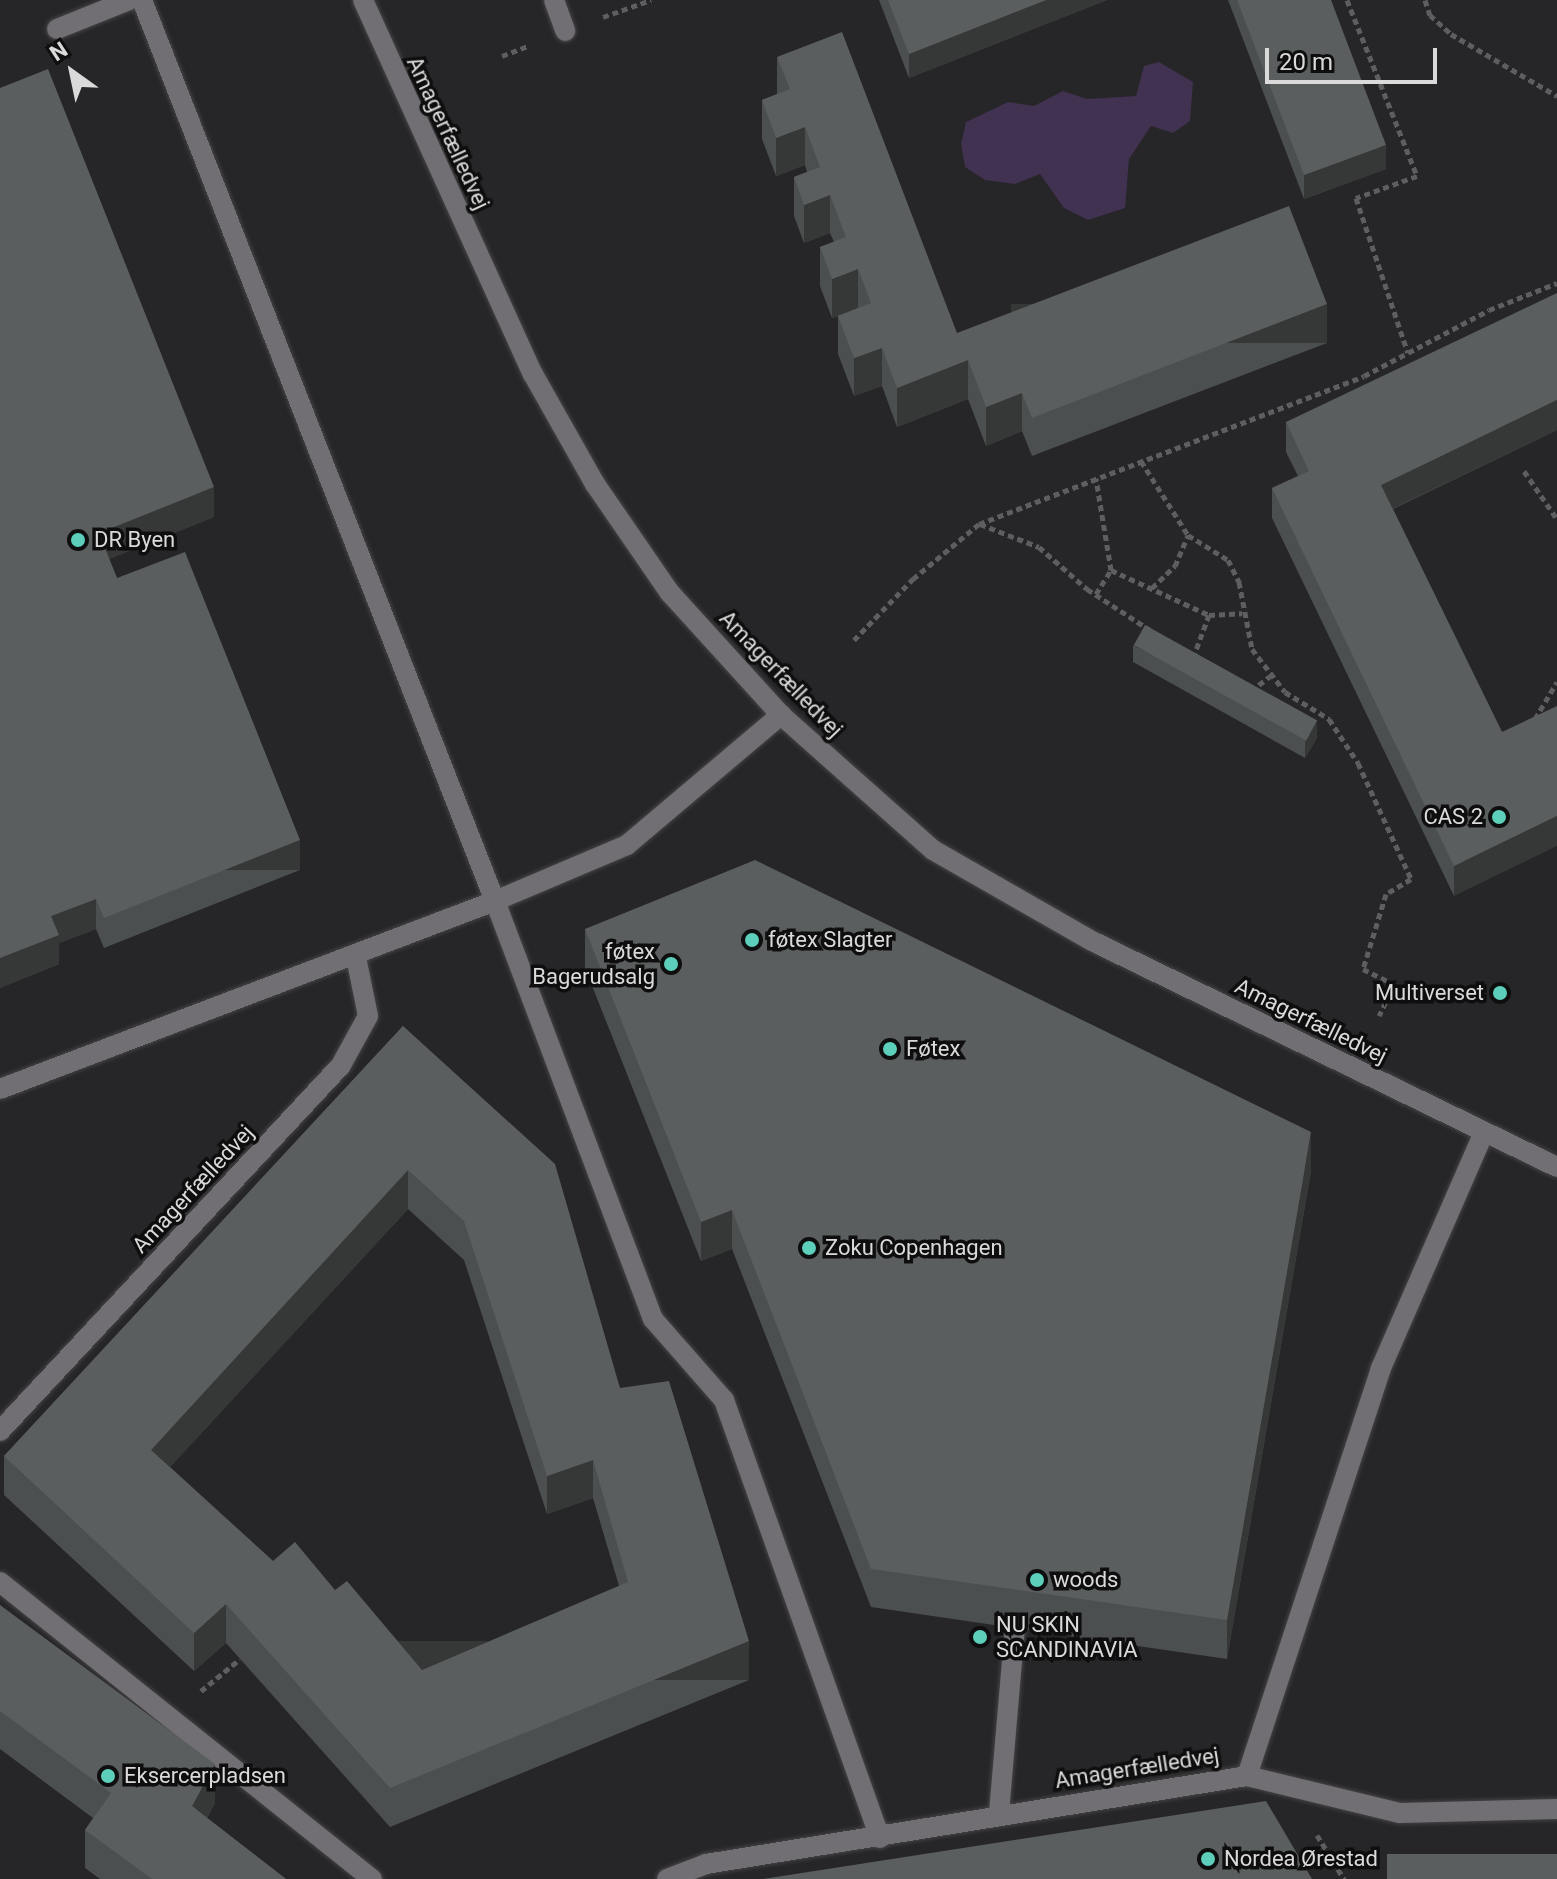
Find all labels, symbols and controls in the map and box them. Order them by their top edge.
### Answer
north arrow [32,32,112,112]
scale bar [1269,32,1441,82]
text: N [45,37,72,66]
text: 20 m [1279,48,1333,76]
street label: Amagerfælledvej [401,52,495,214]
place label: DR Byen [94,527,175,553]
marker: DR Byen [69,531,87,549]
street label: Amagerfælledvej [714,605,848,743]
place label: CAS 2 [1423,804,1483,830]
marker: CAS 2 [1490,808,1508,826]
place label: føtex Slagter [768,927,892,953]
marker: føtex Slagter [743,931,761,949]
place label: føtex Bagerudsalg [532,938,655,990]
marker: føtex Bagerudsalg [662,955,680,973]
street label: Amagerfælledvej [1231,973,1391,1069]
place label: Multiverset [1375,980,1484,1006]
marker: Multiverset [1491,984,1509,1002]
place label: Føtex [906,1036,960,1062]
marker: Føtex [881,1040,899,1058]
street label: Amagerfælledvej [127,1119,259,1259]
place label: Zoku Copenhagen [825,1235,1003,1261]
marker: Zoku Copenhagen [800,1239,818,1257]
place label: woods [1053,1567,1118,1593]
marker: woods [1028,1571,1046,1589]
place label: NU SKIN SCANDINAVIA [996,1611,1138,1662]
marker: NU SKIN SCANDINAVIA [971,1628,989,1646]
street label: Amagerfælledvej [1053,1742,1221,1794]
place label: Eksercerpladsen [124,1763,286,1789]
marker: Eksercerpladsen [99,1767,117,1785]
place label: Nordea Ørestad [1224,1846,1378,1872]
marker: Nordea Ørestad [1199,1850,1217,1868]

